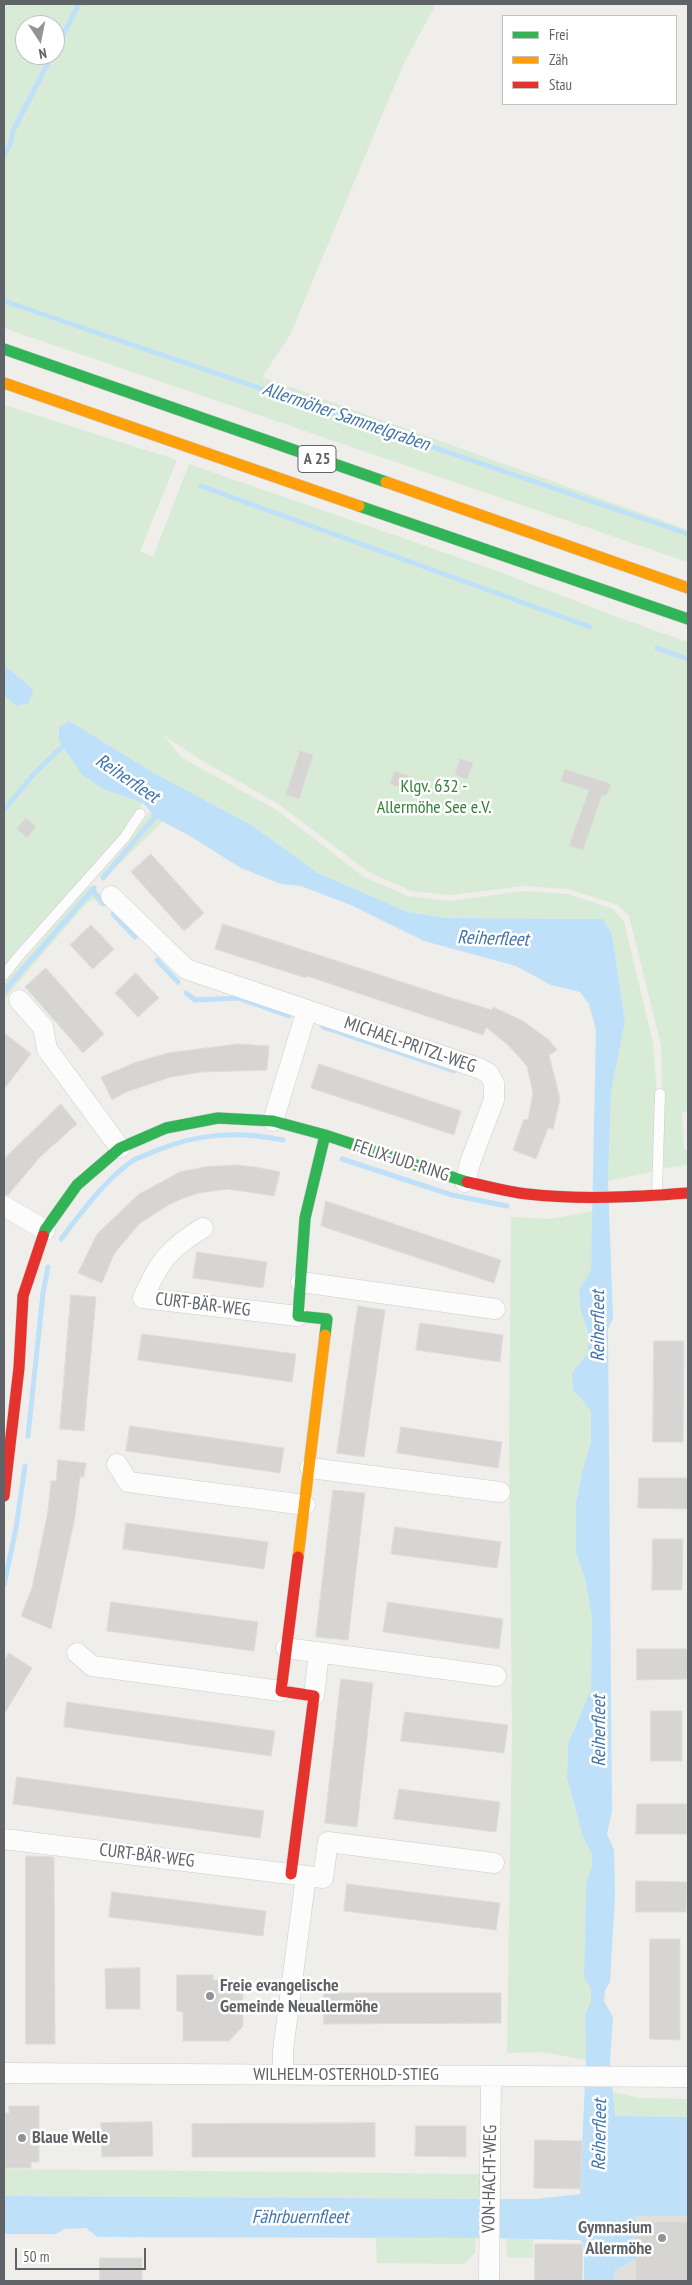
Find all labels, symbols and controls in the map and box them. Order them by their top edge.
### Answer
north arrow [15,15,65,65]
legend [502,15,677,105]
text: Frei [549,25,569,44]
text: N [37,44,48,63]
text: Zäh [549,50,568,69]
text: Stau [549,75,572,94]
water label: Allermöher Sammelgraben [260,378,432,456]
road number: A 25 [298,446,336,472]
water label: Reiherfleet [91,750,163,808]
park label: Klgv. 632 - Allermöhe See e.V. [377,776,491,819]
water label: Reiherfleet [457,926,529,952]
street label: MICHAEL-PRITZL-WEG [341,1012,479,1078]
street label: FELIX-JUD-RING [350,1135,452,1187]
street label: CURT-BÄR-WEG [154,1288,252,1322]
water label: Reiherfleet [588,1290,610,1362]
water label: Reiherfleet [589,1695,611,1767]
street label: CURT-BÄR-WEG [98,1839,196,1873]
place label: Freie evangelische Gemeinde Neuallermöhe [220,1975,378,2018]
marker: Freie evangelische Gemeinde Neuallermöhe [204,1990,216,2002]
street label: WILHELM-OSTERHOLD-STIEG [253,2064,439,2086]
water label: Reiherfleet [588,2099,612,2171]
street label: VON-HACHT-WEG [478,2125,502,2233]
place label: Blaue Welle [32,2127,108,2149]
marker: Blaue Welle [16,2132,28,2144]
water label: Fährbuernfleet [252,2207,348,2229]
place label: Gymnasium Allermöhe [578,2217,652,2260]
marker: Gymnasium Allermöhe [656,2232,668,2244]
scale bar [18,2238,149,2270]
text: 50 m [23,2247,49,2266]

